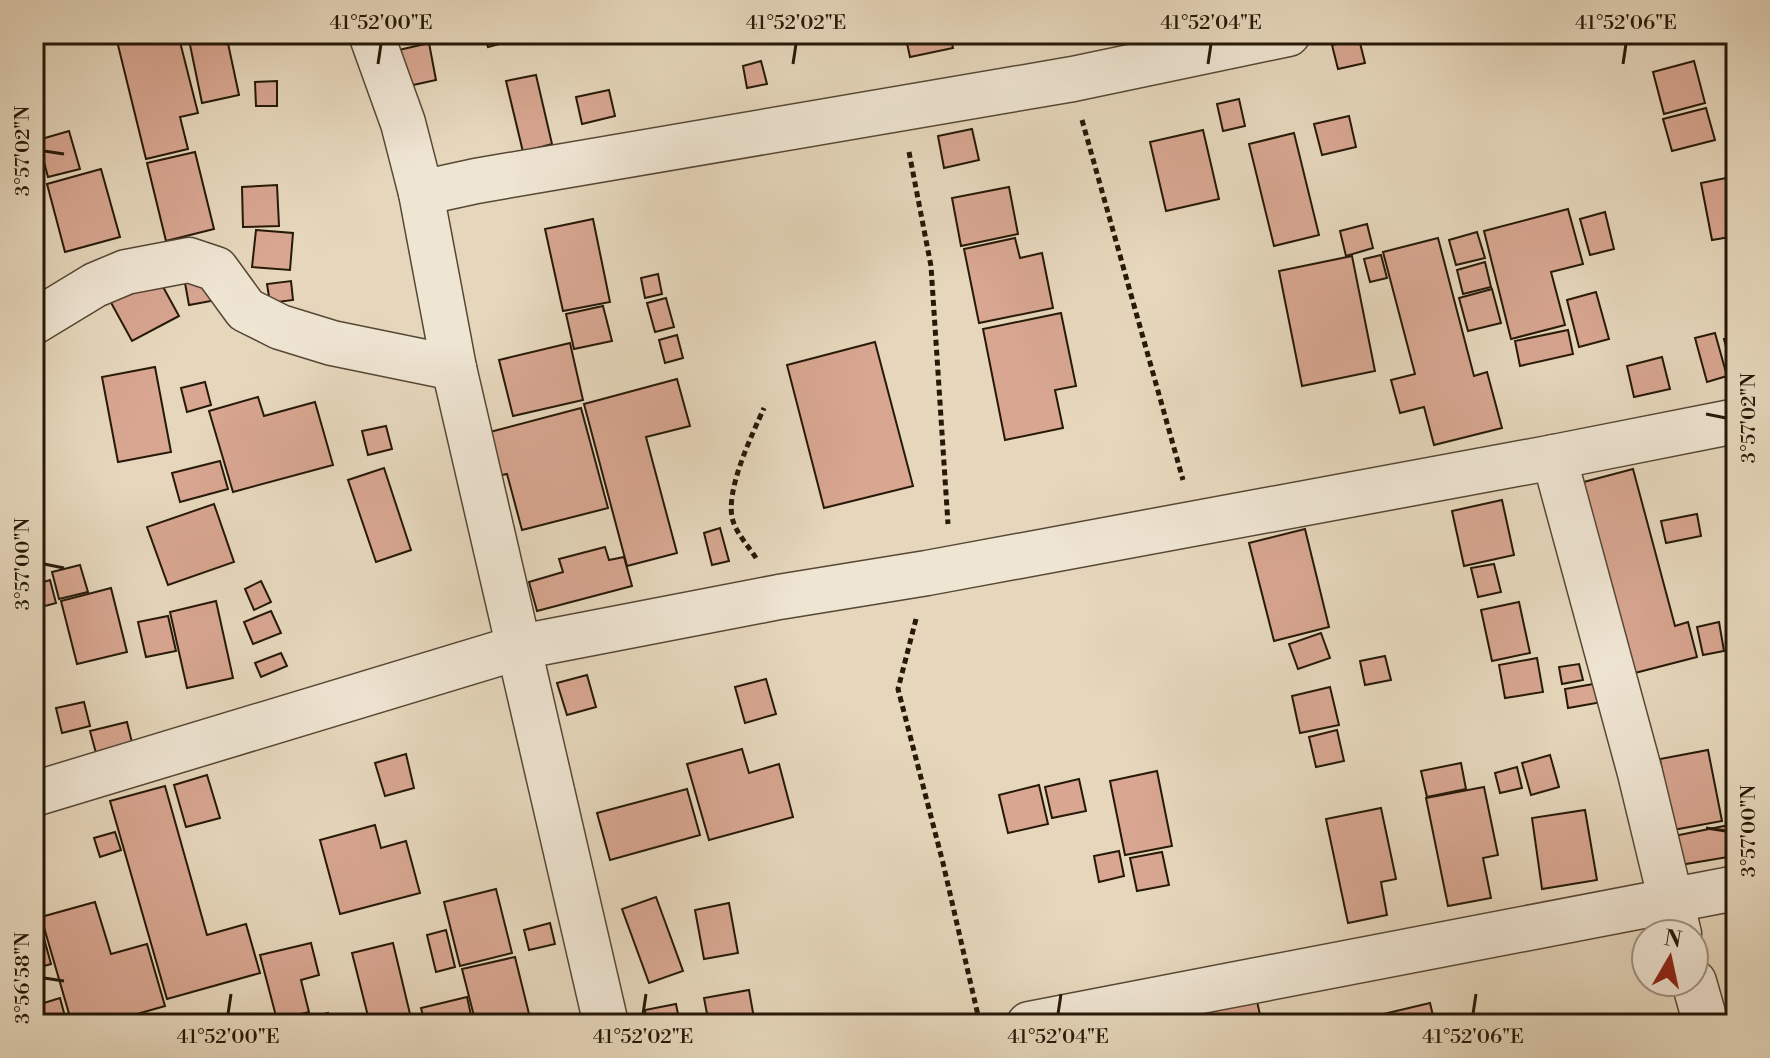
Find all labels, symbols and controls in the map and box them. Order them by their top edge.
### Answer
text: 41°52'00"E [330,11,432,36]
text: 41°52'02"E [746,11,846,36]
text: 41°52'04"E [1160,11,1262,36]
text: 41°52'06"E [1575,11,1677,36]
text: 3°57'02"N [11,106,36,196]
text: 3°57'02"N [1737,373,1762,463]
text: 3°57'00"N [11,518,36,610]
text: 3°57'00"N [1737,785,1762,877]
north arrow [1630,918,1710,998]
text: N [1662,925,1684,955]
text: 3°56'58"N [11,932,36,1024]
text: 41°52'00"E [177,1025,279,1050]
text: 41°52'02"E [593,1025,693,1050]
text: 41°52'04"E [1007,1025,1109,1050]
text: 41°52'06"E [1422,1025,1524,1050]

